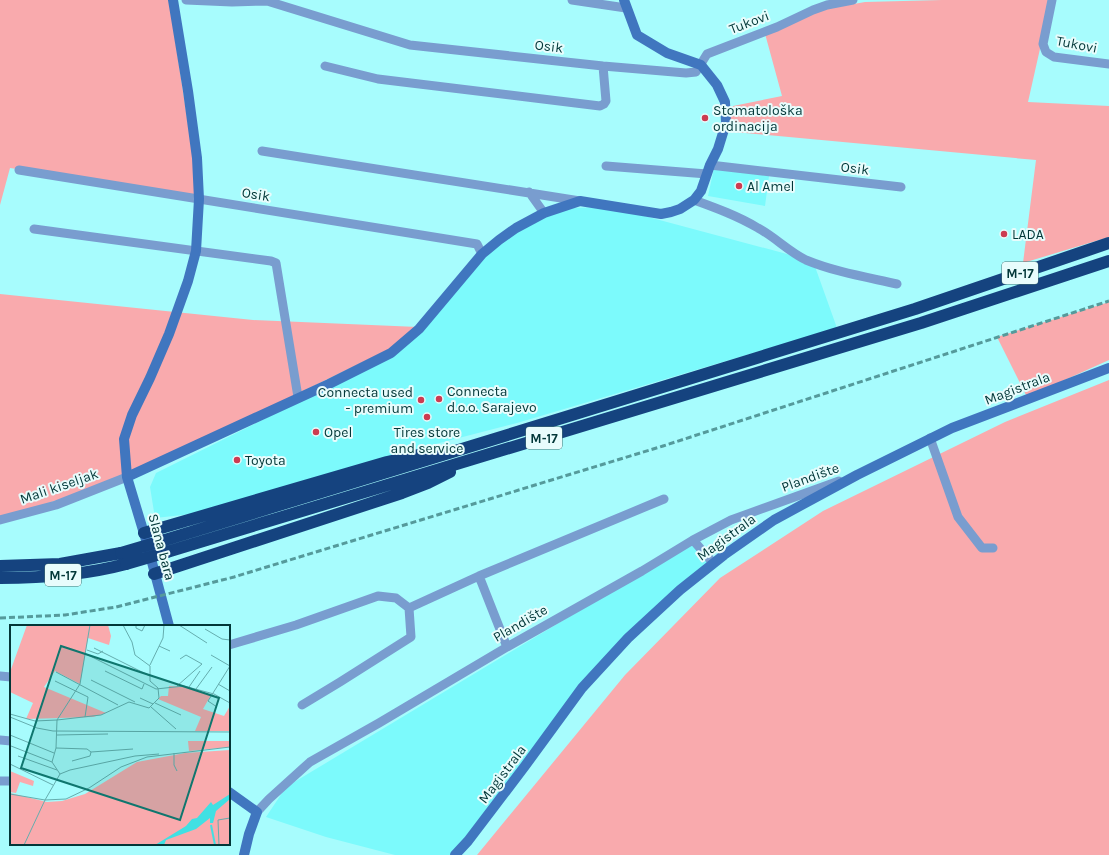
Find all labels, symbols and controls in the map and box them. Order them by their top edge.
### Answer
street label: Tukovi [727,7,771,38]
street label: Tukovi [1055,32,1099,57]
street label: Osik [534,36,564,57]
place label: Stomatološka ordinacija [713,102,803,135]
marker: Stomatološka ordinacija [700,113,710,123]
street label: Osik [840,158,870,179]
place label: Al Amel [747,178,795,195]
marker: Al Amel [734,181,744,191]
street label: Osik [241,184,271,205]
place label: LADA [1012,226,1044,243]
marker: LADA [999,229,1009,239]
road number: M-17 [1002,262,1038,284]
street label: Magistrala [982,368,1052,409]
place label: Connecta d.o.o. Sarajevo [447,383,537,416]
place label: Connecta used - premium [318,384,413,417]
marker: Connecta d.o.o. Sarajevo [434,394,444,404]
marker: Connecta used - premium [416,395,426,405]
marker: Tires store and service [422,412,432,422]
place label: Opel [324,424,352,441]
place label: Tires store and service [390,424,464,457]
marker: Opel [311,427,321,437]
road number: M-17 [526,427,562,449]
place label: Toyota [245,452,286,469]
marker: Toyota [232,455,242,465]
street label: Plandište [779,459,841,496]
street label: Mali kiseljak [18,465,101,508]
street label: Magistrala [694,510,759,564]
street label: Slana bara [144,512,179,582]
road number: M-17 [45,564,81,586]
street label: Plandište [490,601,551,646]
inset map [10,625,230,845]
street label: Magistrala [475,742,530,807]

